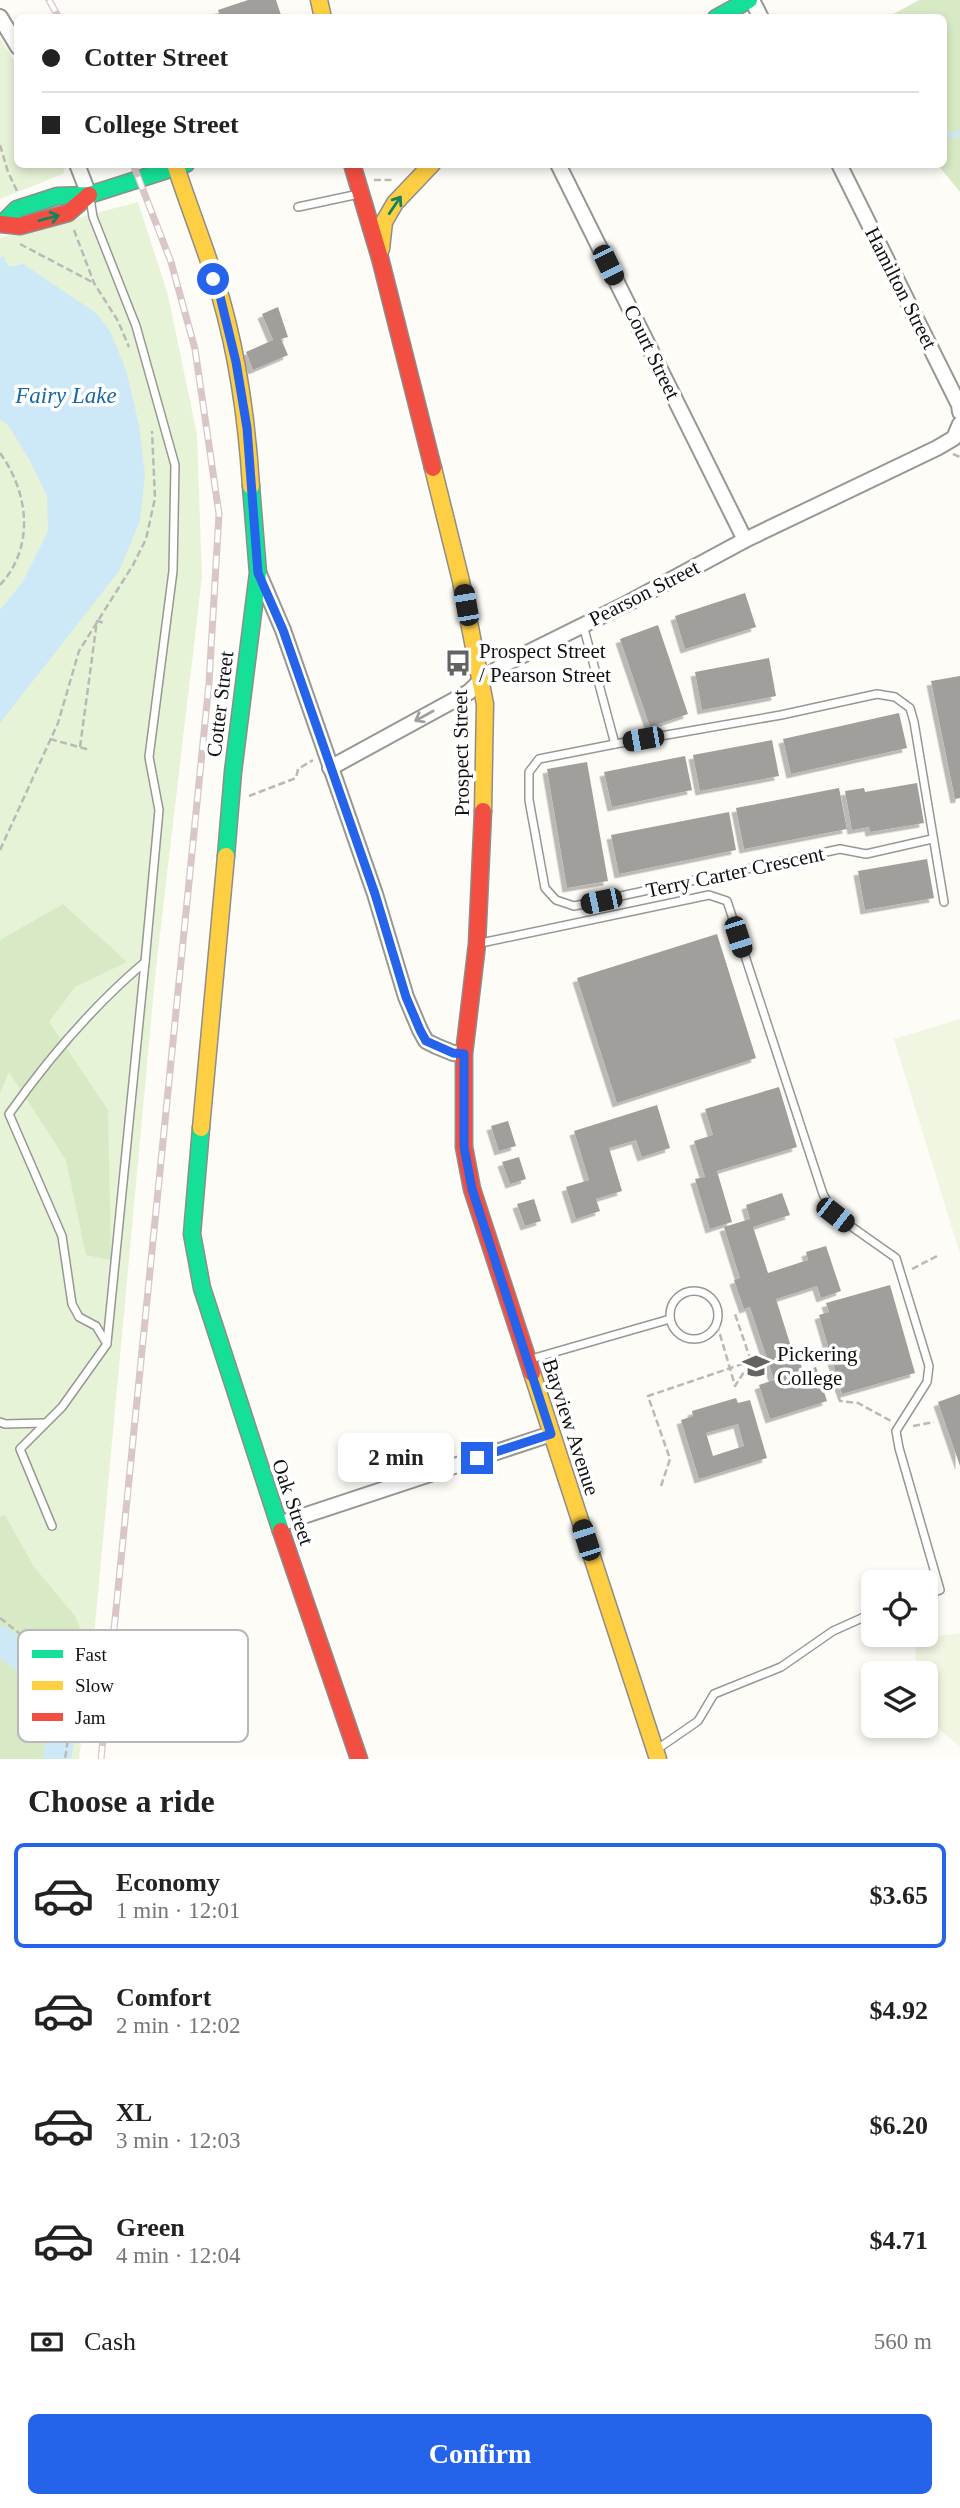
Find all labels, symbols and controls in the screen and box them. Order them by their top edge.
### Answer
text: Cotter Street [84,43,228,72]
text: College Street [84,110,239,139]
one-way arrow [388,196,402,216]
one-way arrow [38,211,60,224]
street label: Hamilton Street [860,223,942,353]
car [590,242,627,288]
route start [197,263,229,295]
street label: Court Street [619,301,685,403]
water label: Fairy Lake [14,383,117,408]
street label: Pearson Street [585,555,703,631]
car [453,582,480,628]
place label: Prospect Street / Pearson Street [479,639,611,687]
bus stop icon: Prospect Street / Pearson Street [443,648,473,678]
street label: Cotter Street [202,649,238,758]
street label: Prospect Street [448,689,474,816]
one-way arrow [414,710,435,724]
car [621,725,666,753]
street label: Terry Carter Crescent [644,841,826,903]
car [579,886,624,916]
car [722,914,755,960]
car [812,1194,859,1236]
place label: Pickering College [777,1342,858,1390]
school or university icon: Pickering College [741,1351,771,1381]
street label: Bayview Avenue [538,1356,604,1498]
callout: 2 min [337,1434,452,1482]
route end [461,1442,493,1474]
text: 2 min [368,1445,424,1470]
street label: Oak Street [267,1456,319,1548]
car [570,1517,603,1563]
map controls [861,1570,938,1738]
button: locate [861,1570,938,1647]
legend [18,1630,248,1742]
text: Fast [75,1644,107,1665]
button: layers [861,1661,938,1738]
text: Slow [75,1675,114,1696]
text: Jam [75,1707,106,1728]
text: Choose a ride [28,1783,215,1819]
icon: car [32,1864,95,1927]
text: Economy [116,1868,220,1897]
text: $3.65 [870,1881,928,1910]
text: 1 min · 12:01 [116,1898,241,1923]
icon: car [32,1979,95,2042]
text: Comfort [116,1983,211,2012]
text: $4.92 [870,1996,928,2025]
text: 2 min · 12:02 [116,2013,241,2038]
icon: car [32,2094,95,2157]
text: XL [116,2098,152,2127]
text: $6.20 [870,2111,928,2140]
text: 3 min · 12:03 [116,2128,241,2153]
icon: car [32,2209,95,2272]
text: Green [116,2213,185,2242]
text: $4.71 [870,2226,928,2255]
text: 4 min · 12:04 [116,2243,241,2268]
icon: cash [28,2323,66,2361]
text: Cash [84,2327,136,2356]
text: 560 m [874,2329,932,2354]
button: Confirm [28,2414,932,2494]

